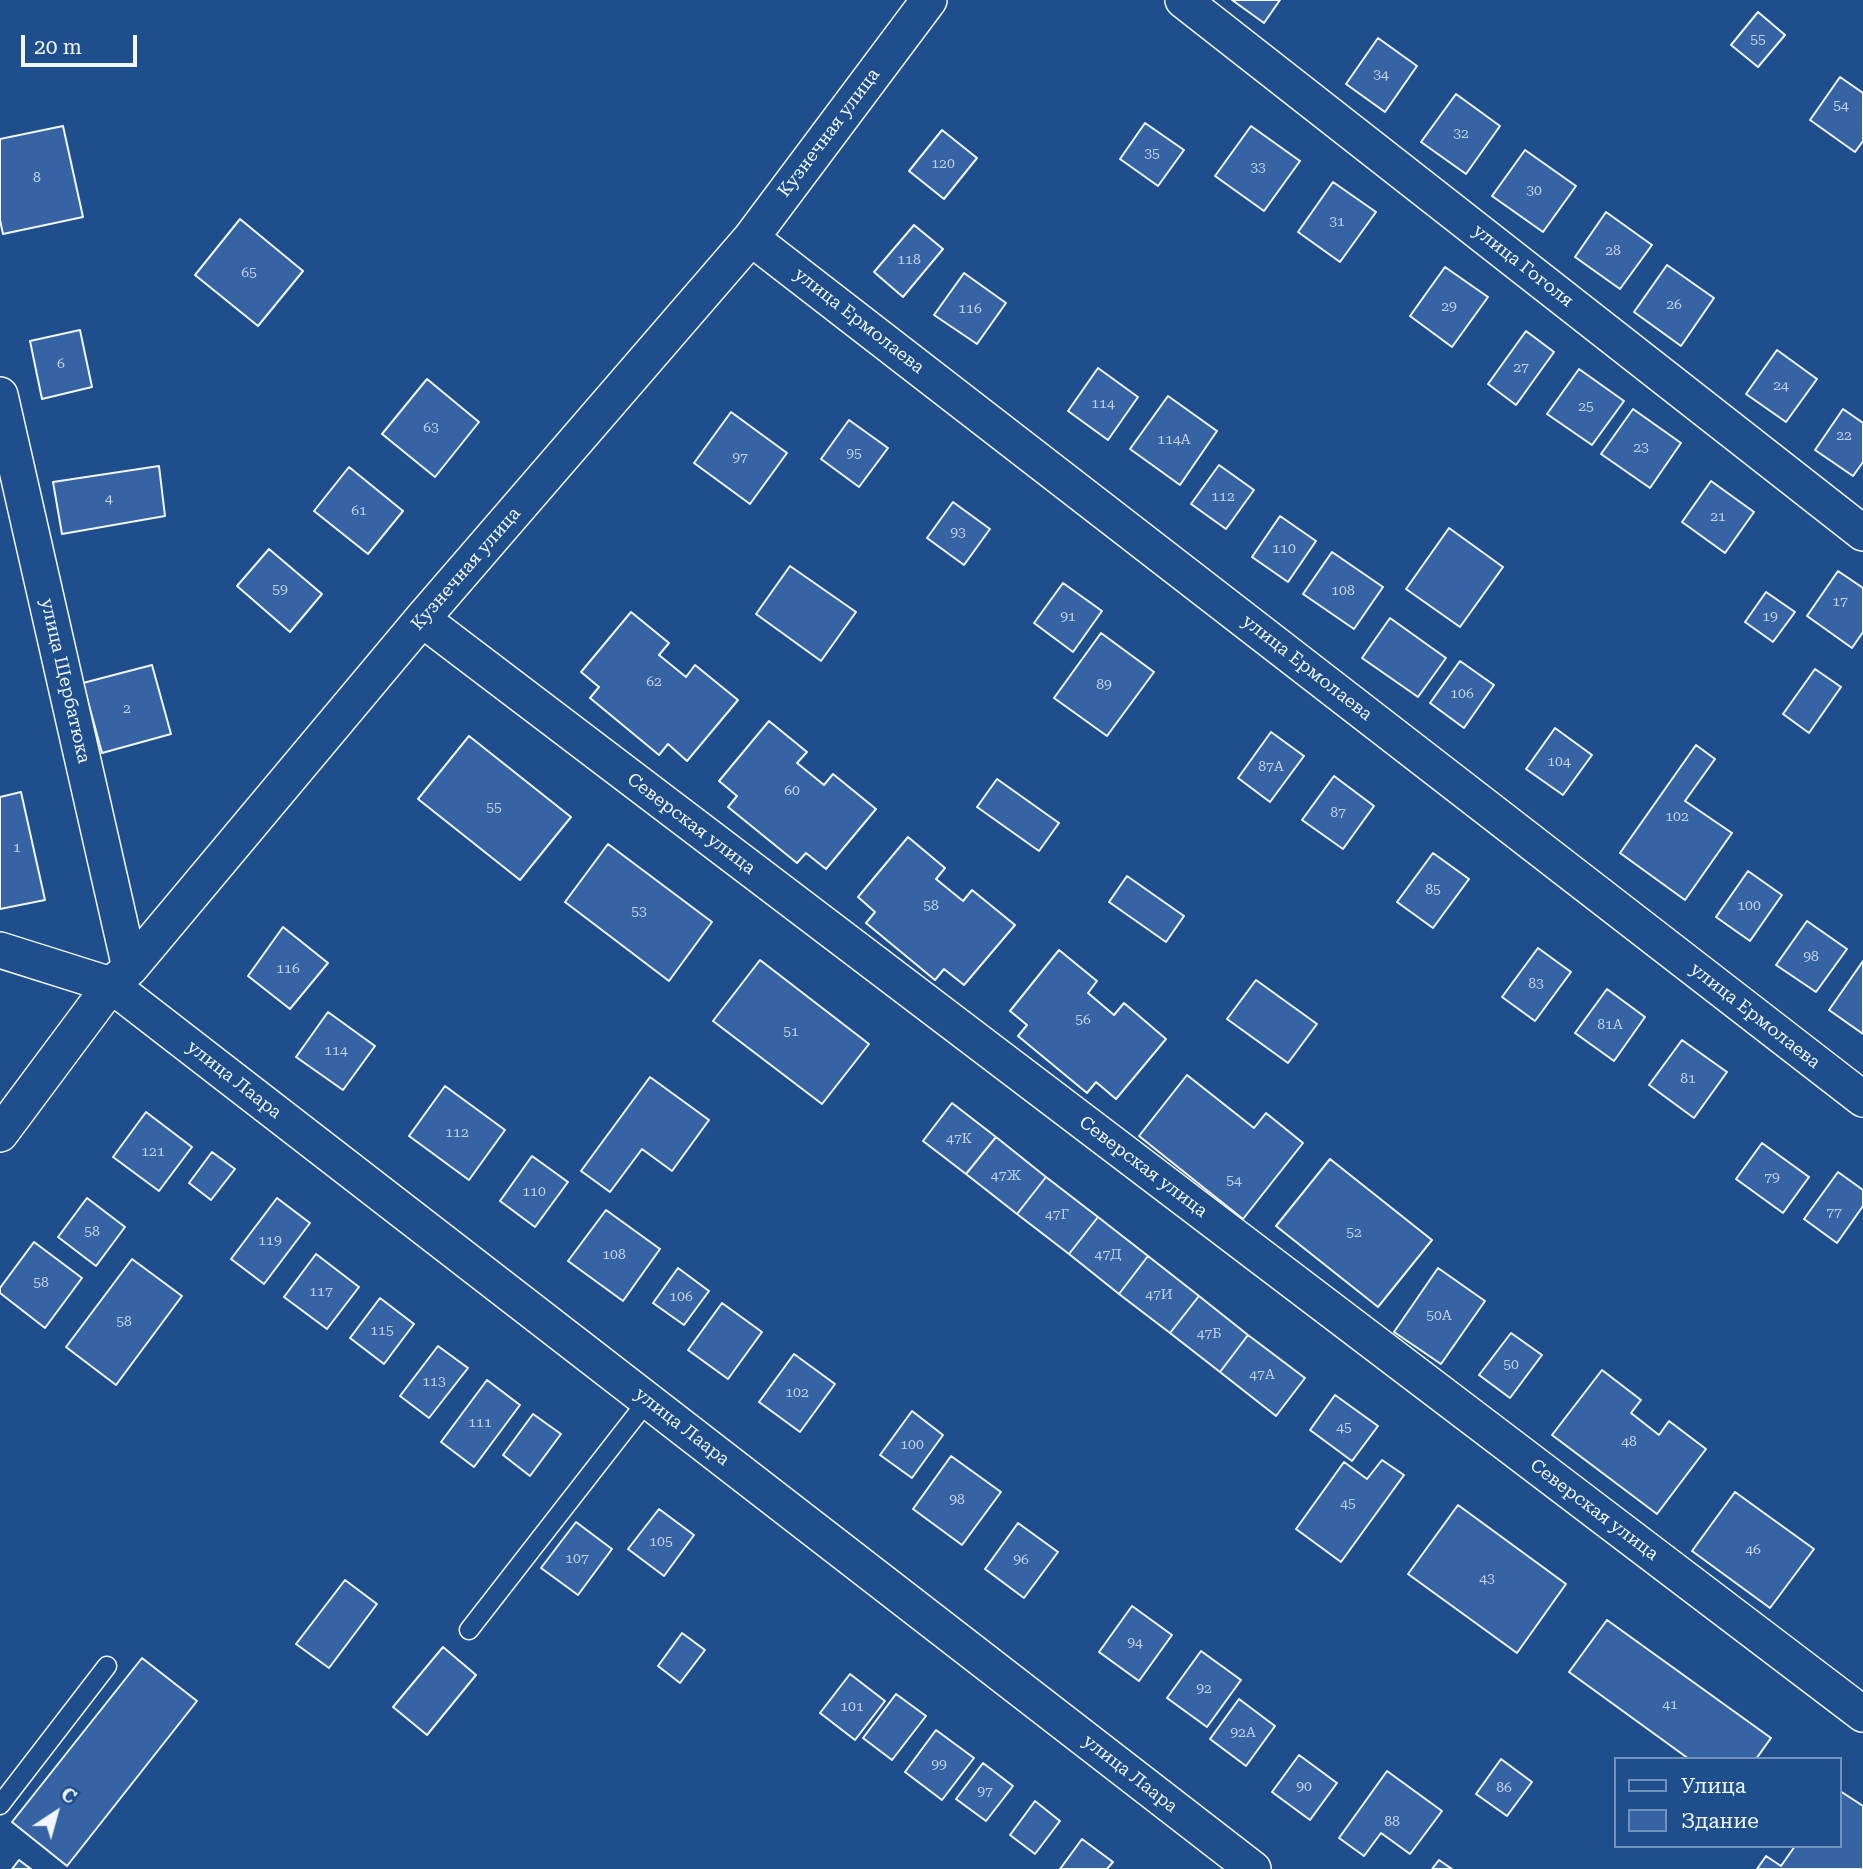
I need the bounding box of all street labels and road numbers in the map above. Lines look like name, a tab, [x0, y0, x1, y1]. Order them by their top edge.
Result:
street label: Кузнечная улица	[774, 64, 884, 202]
street label: улица Гоголя	[1468, 220, 1578, 312]
street label: улица Ермолаева	[790, 263, 928, 379]
street label: Кузнечная улица	[407, 503, 525, 635]
street label: улица Щербатюка	[36, 597, 94, 765]
street label: улица Ермолаева	[1238, 610, 1376, 726]
street label: Северская улица	[623, 769, 759, 879]
street label: улица Ермолаева	[1686, 958, 1824, 1074]
street label: улица Лаара	[182, 1036, 286, 1124]
street label: Северская улица	[1075, 1112, 1211, 1222]
street label: улица Лаара	[630, 1383, 734, 1471]
street label: Северская улица	[1526, 1455, 1662, 1565]
street label: улица Лаара	[1078, 1730, 1182, 1818]

